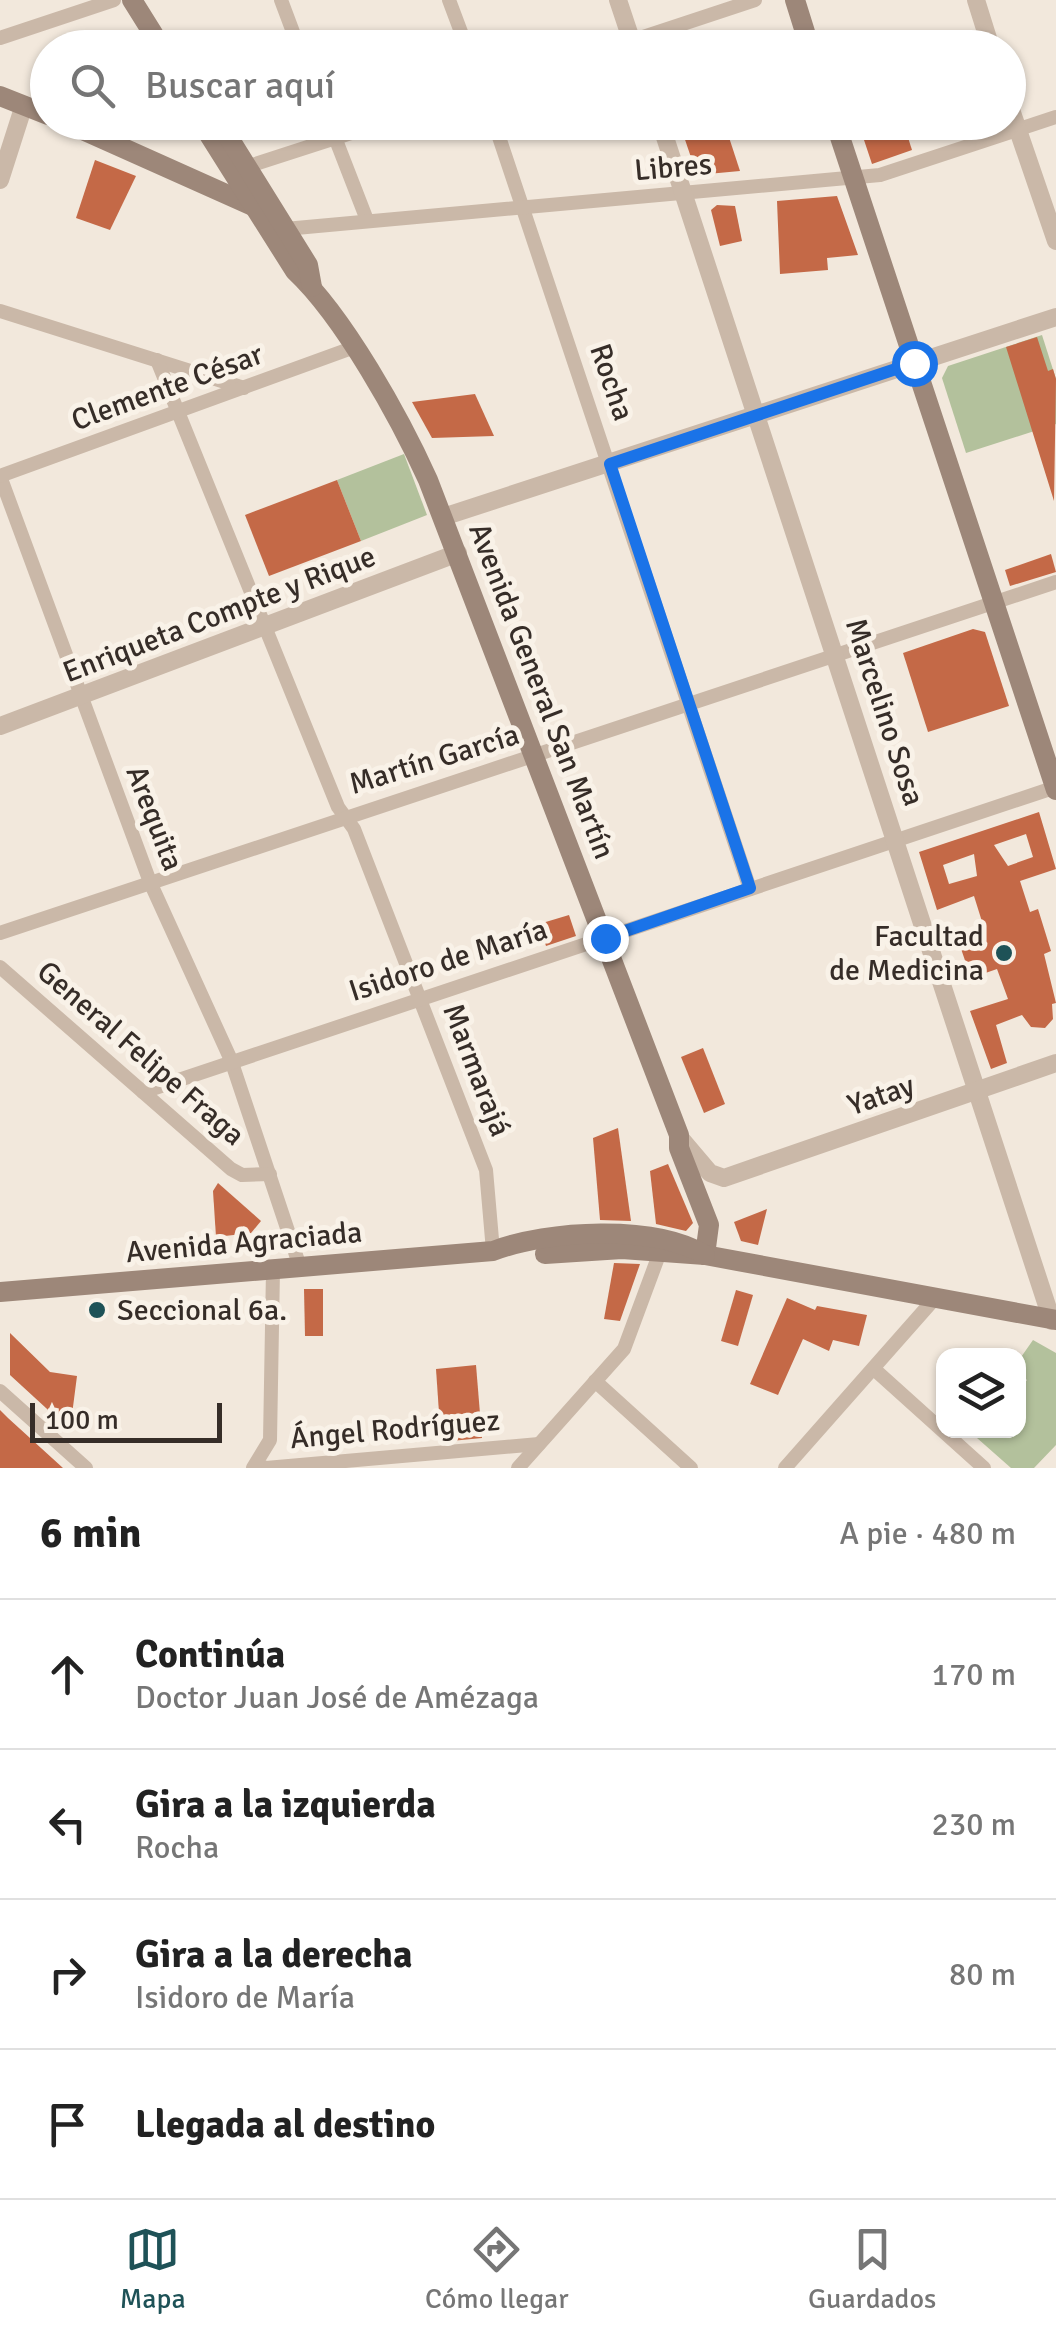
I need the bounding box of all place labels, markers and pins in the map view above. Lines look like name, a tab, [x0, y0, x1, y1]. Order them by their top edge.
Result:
place label: Facultad de Medicina	[829, 918, 984, 989]
marker: Facultad de Medicina	[993, 942, 1015, 964]
place label: Seccional 6a.	[117, 1292, 287, 1329]
marker: Seccional 6a.	[86, 1299, 108, 1321]

